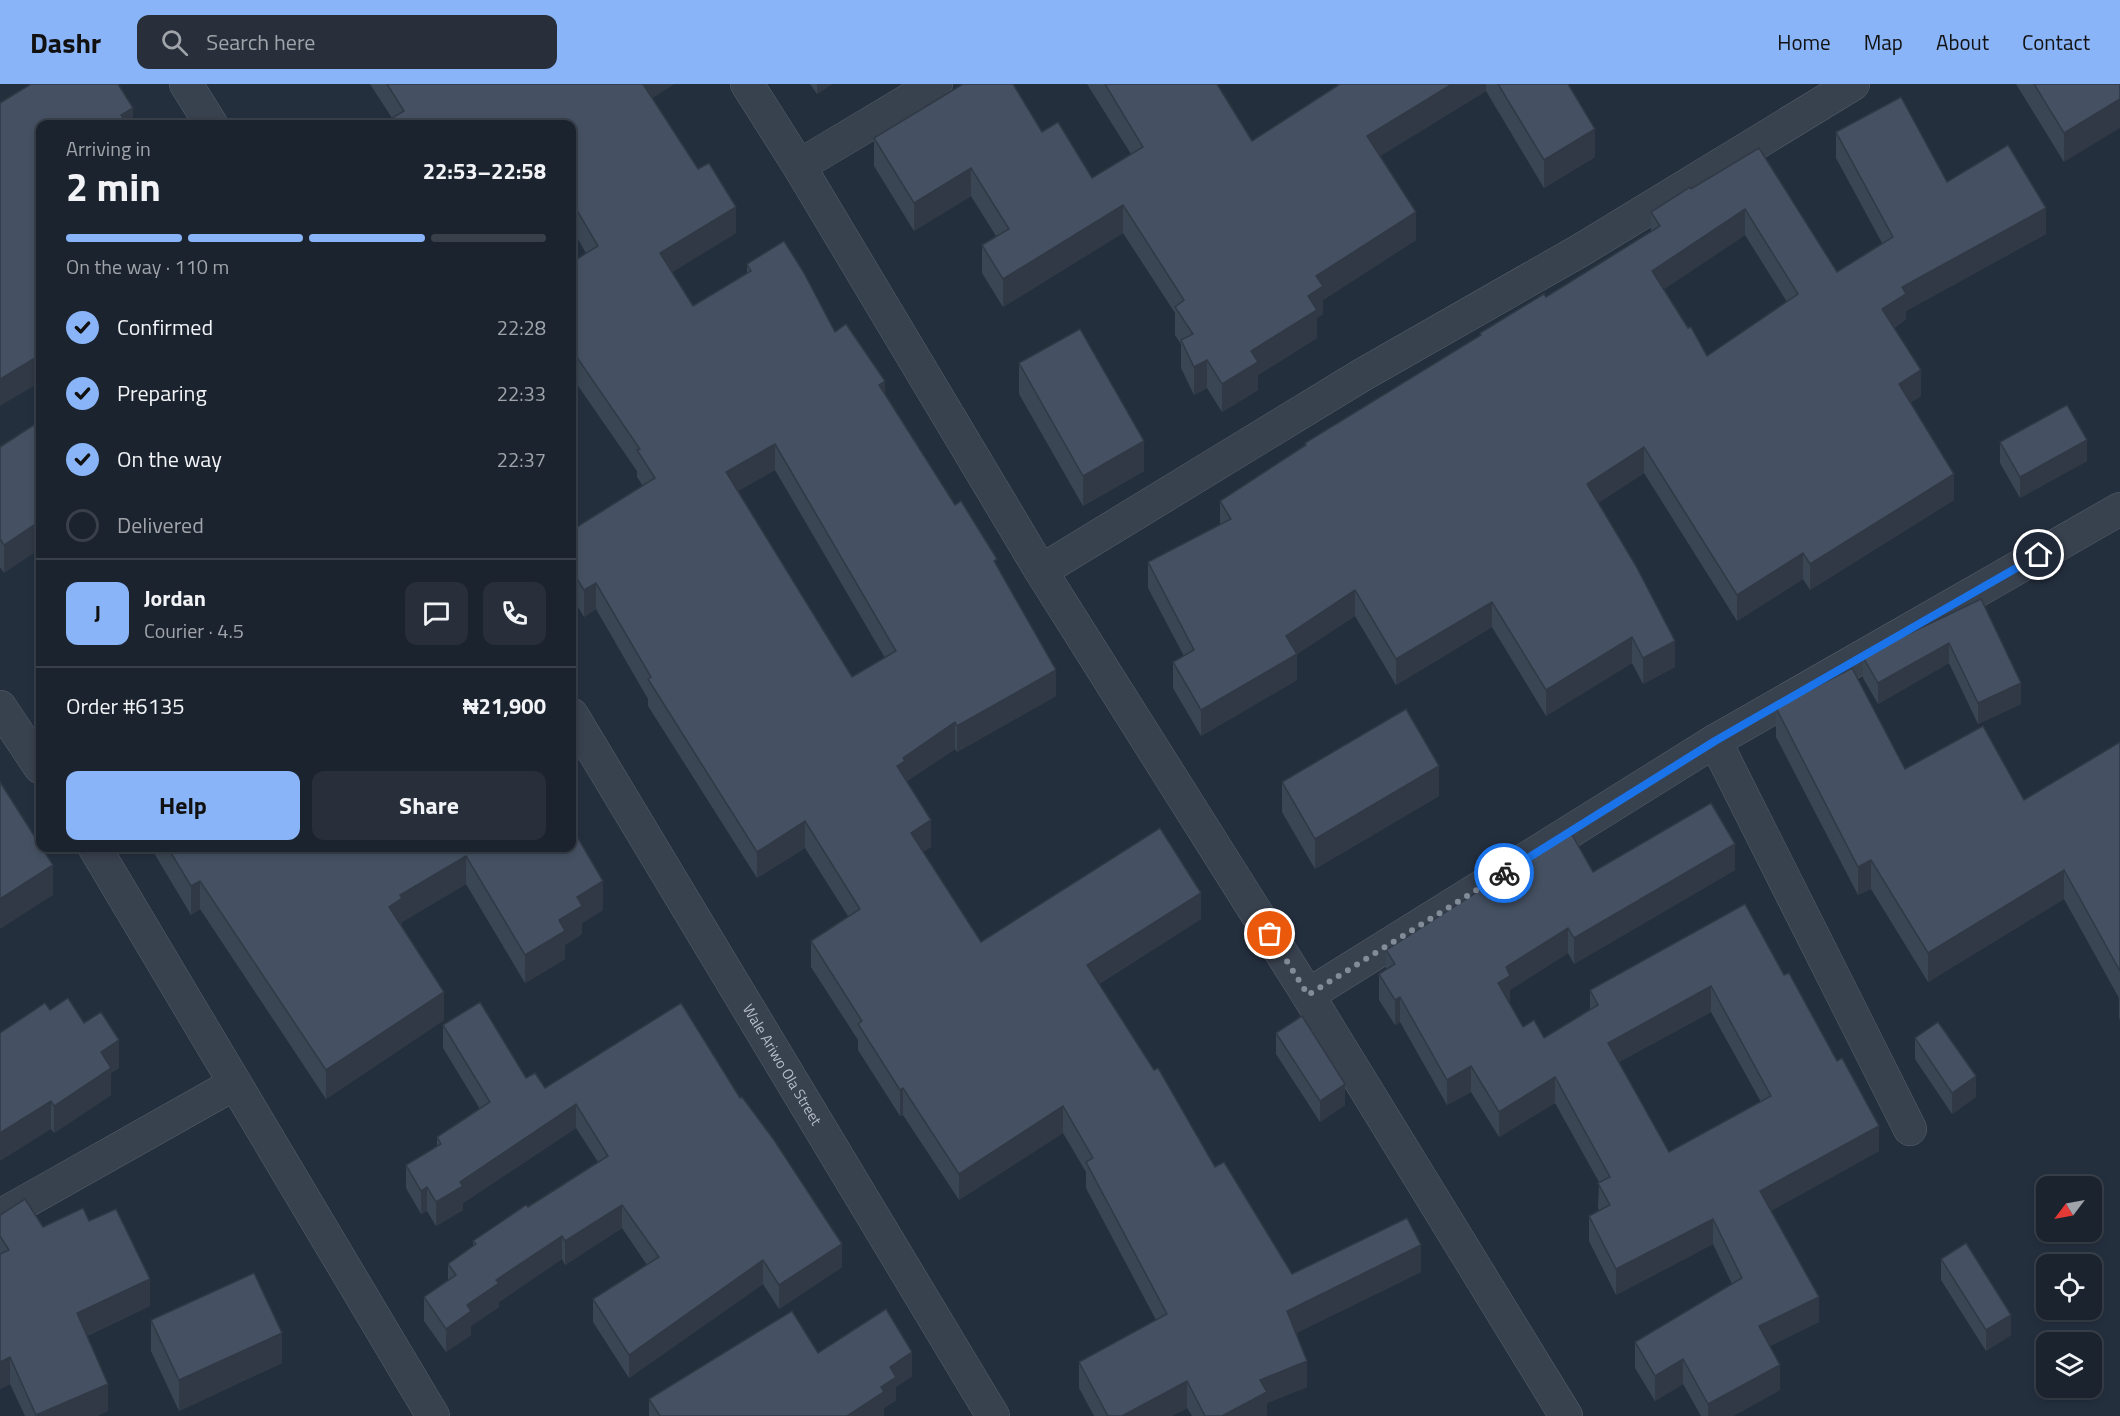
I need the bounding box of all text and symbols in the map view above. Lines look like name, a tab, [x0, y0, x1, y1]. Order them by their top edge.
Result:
search box	[137, 15, 557, 69]
text: Dashr	[30, 21, 101, 64]
text: Search here	[206, 25, 315, 59]
icon: search	[158, 26, 191, 59]
text: Home	[1777, 26, 1831, 58]
text: Map	[1864, 26, 1903, 58]
text: About	[1936, 26, 1989, 58]
text: Contact	[2022, 26, 2090, 58]
text: Arriving in	[66, 133, 151, 164]
text: 22:53–22:58	[423, 154, 546, 188]
text: 2 min	[66, 157, 161, 216]
text: On the way · 110 m	[66, 251, 229, 282]
text: Confirmed	[117, 310, 213, 344]
icon: check	[66, 311, 99, 344]
text: 22:28	[497, 312, 546, 343]
text: Preparing	[117, 376, 207, 410]
icon: check	[66, 377, 99, 410]
text: 22:33	[497, 378, 546, 409]
text: On the way	[117, 442, 222, 476]
icon: check	[66, 443, 99, 476]
text: 22:37	[497, 444, 546, 475]
text: Delivered	[117, 508, 204, 542]
pin	[2013, 529, 2064, 580]
icon: home	[2022, 538, 2055, 571]
text: Jordan	[144, 581, 206, 615]
button: chat	[405, 582, 468, 645]
button: phone	[483, 582, 546, 645]
text: J	[94, 596, 101, 630]
text: Courier · 4.5	[144, 615, 244, 646]
text: Order #6135	[66, 689, 185, 723]
text: ₦21,900	[463, 689, 546, 723]
button: Help	[66, 771, 300, 840]
button: Share	[312, 771, 546, 840]
courier	[1474, 843, 1534, 903]
icon: bike	[1488, 857, 1521, 890]
pin	[1244, 908, 1295, 959]
icon: bag	[1253, 917, 1286, 950]
street label: Wale Ariwo Ola Street	[737, 999, 828, 1130]
north arrow	[2036, 1176, 2102, 1242]
map controls	[2036, 1176, 2102, 1398]
button: locate	[2036, 1254, 2102, 1320]
button: layers	[2036, 1332, 2102, 1398]

